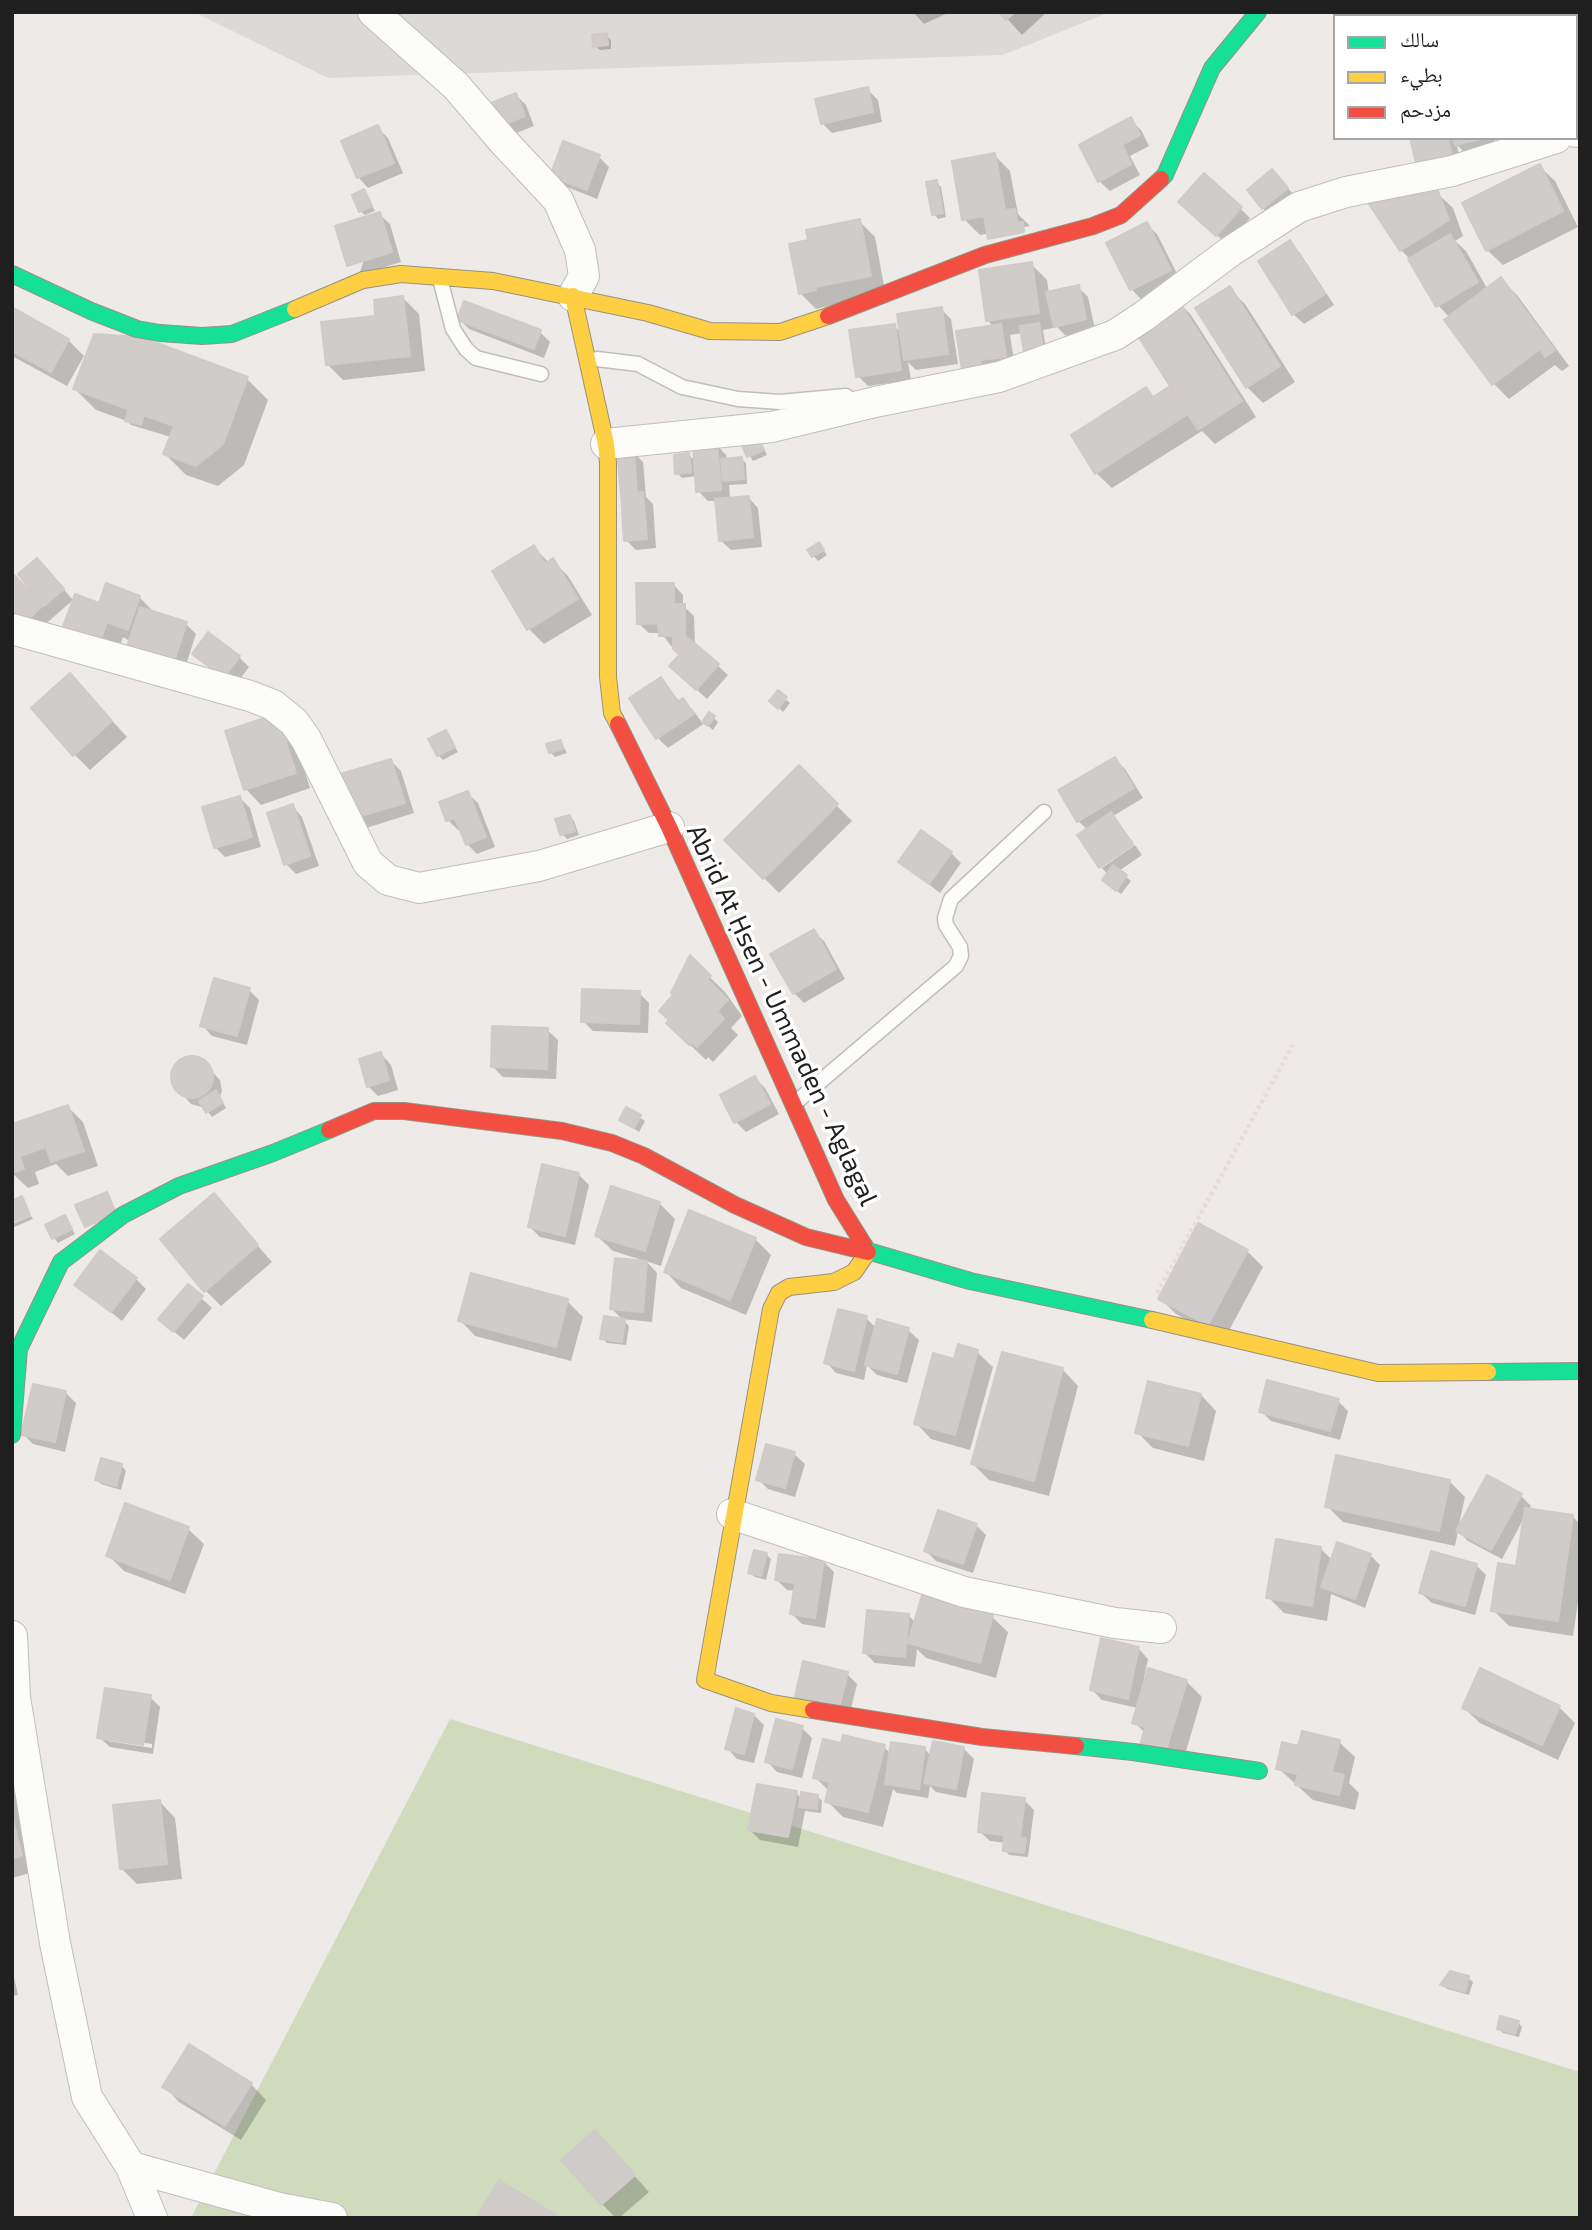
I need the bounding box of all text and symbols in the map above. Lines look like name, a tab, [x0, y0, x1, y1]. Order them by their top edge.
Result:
legend	[1333, 14, 1578, 140]
text: سالك	[1400, 26, 1439, 51]
text: بطيء	[1400, 61, 1443, 86]
text: مزدحم	[1400, 96, 1451, 121]
street label: Abrid At Ḥsen - Ummaden - Aglagal	[680, 820, 884, 1210]

